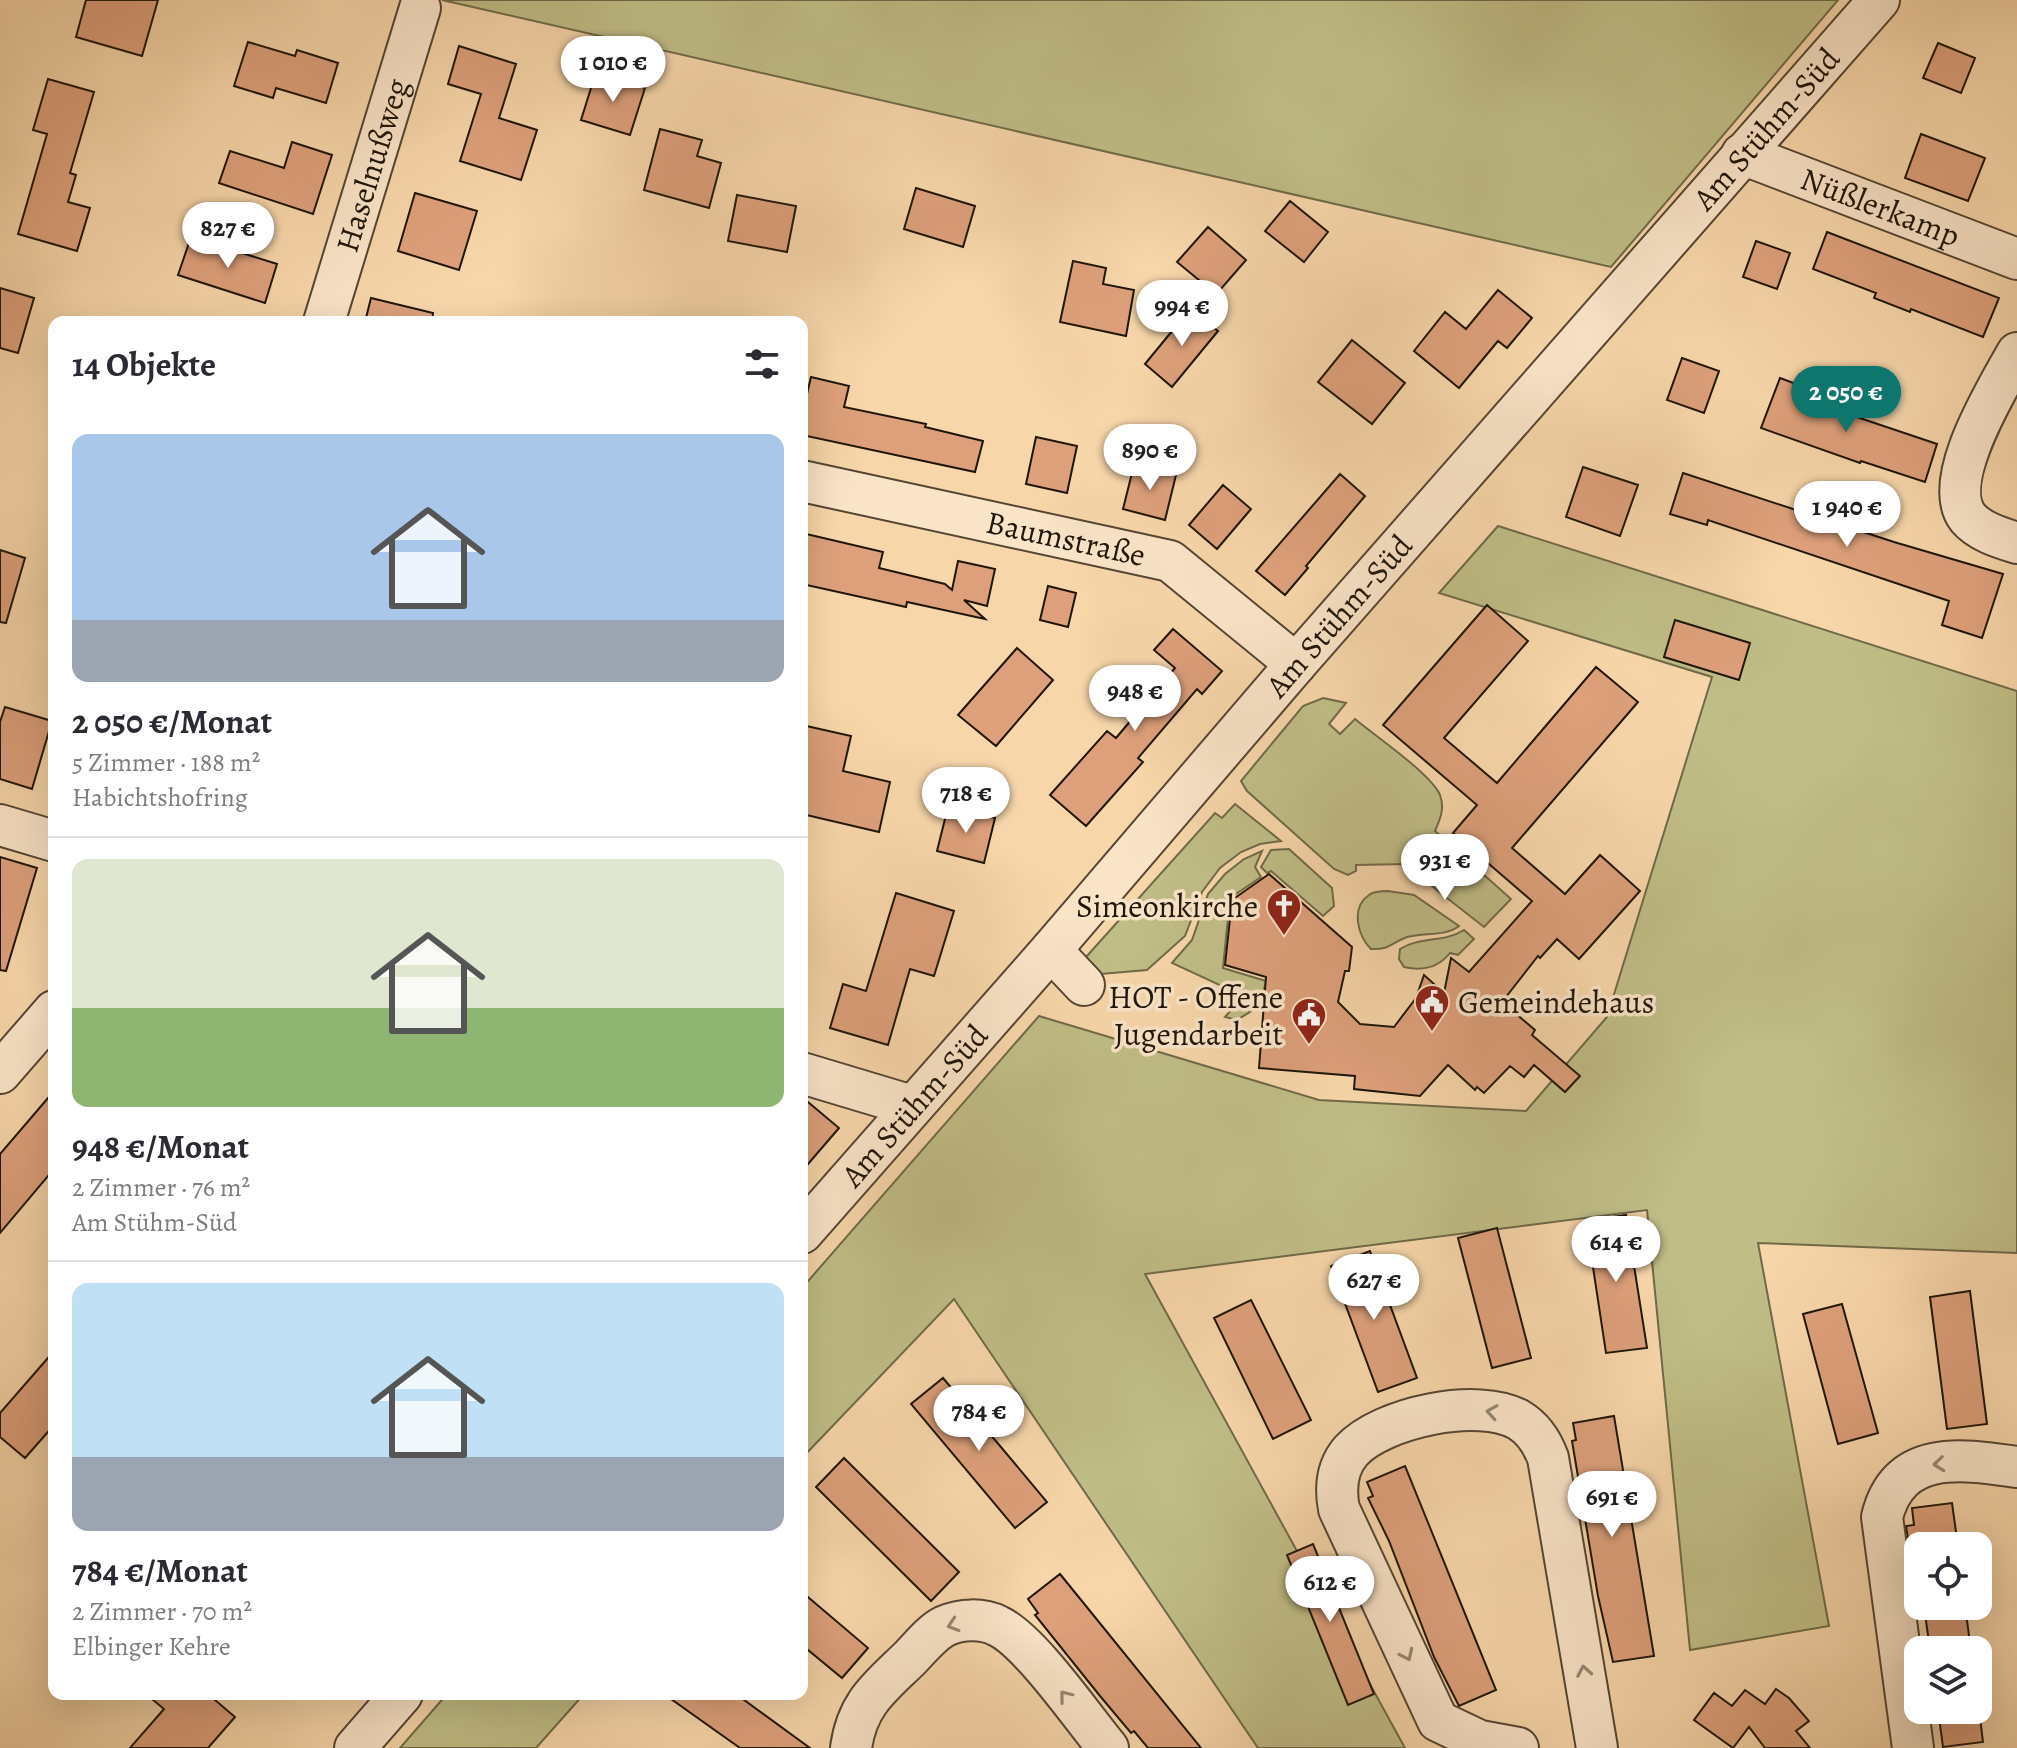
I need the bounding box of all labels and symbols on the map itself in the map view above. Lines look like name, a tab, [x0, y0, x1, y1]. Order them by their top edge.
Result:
pin: 1 010 €	[539, 36, 687, 104]
street label: Am Stühm-Süd	[1682, 37, 1850, 220]
street label: Haselnußweg	[325, 73, 419, 257]
street label: Nüßlerkamp	[1794, 156, 1966, 257]
pin: 827 €	[172, 202, 284, 270]
pin: 994 €	[1126, 280, 1238, 348]
pin: 2 050 €	[1772, 366, 1920, 434]
pin: 890 €	[1094, 424, 1206, 492]
pin: 1 940 €	[1773, 481, 1921, 549]
street label: Baumstraße	[982, 500, 1149, 577]
street label: Am Stühm-Süd	[1254, 524, 1423, 707]
pin: 948 €	[1079, 665, 1191, 733]
pin: 718 €	[910, 767, 1022, 835]
pin: 931 €	[1389, 834, 1501, 902]
place label: Simeonkirche	[1076, 884, 1258, 928]
church icon: Simeonkirche	[1265, 887, 1303, 937]
place label: HOT - Offene Jugendarbeit	[1108, 975, 1283, 1056]
place label: Gemeindehaus	[1458, 980, 1654, 1024]
public building icon: Gemeindehaus	[1413, 983, 1451, 1033]
public building icon: HOT - Offene Jugendarbeit	[1290, 996, 1328, 1046]
street label: Am Stühm-Süd	[830, 1014, 998, 1197]
pin: 614 €	[1560, 1216, 1672, 1284]
pin: 627 €	[1318, 1254, 1430, 1322]
pin: 784 €	[923, 1385, 1035, 1453]
one-way arrow	[1485, 1404, 1499, 1421]
one-way arrow	[1932, 1455, 1945, 1472]
pin: 691 €	[1556, 1471, 1668, 1539]
pin: 612 €	[1274, 1556, 1386, 1624]
one-way arrow	[947, 1616, 960, 1632]
one-way arrow	[1397, 1647, 1413, 1661]
one-way arrow	[1577, 1664, 1594, 1678]
one-way arrow	[1060, 1691, 1075, 1705]

